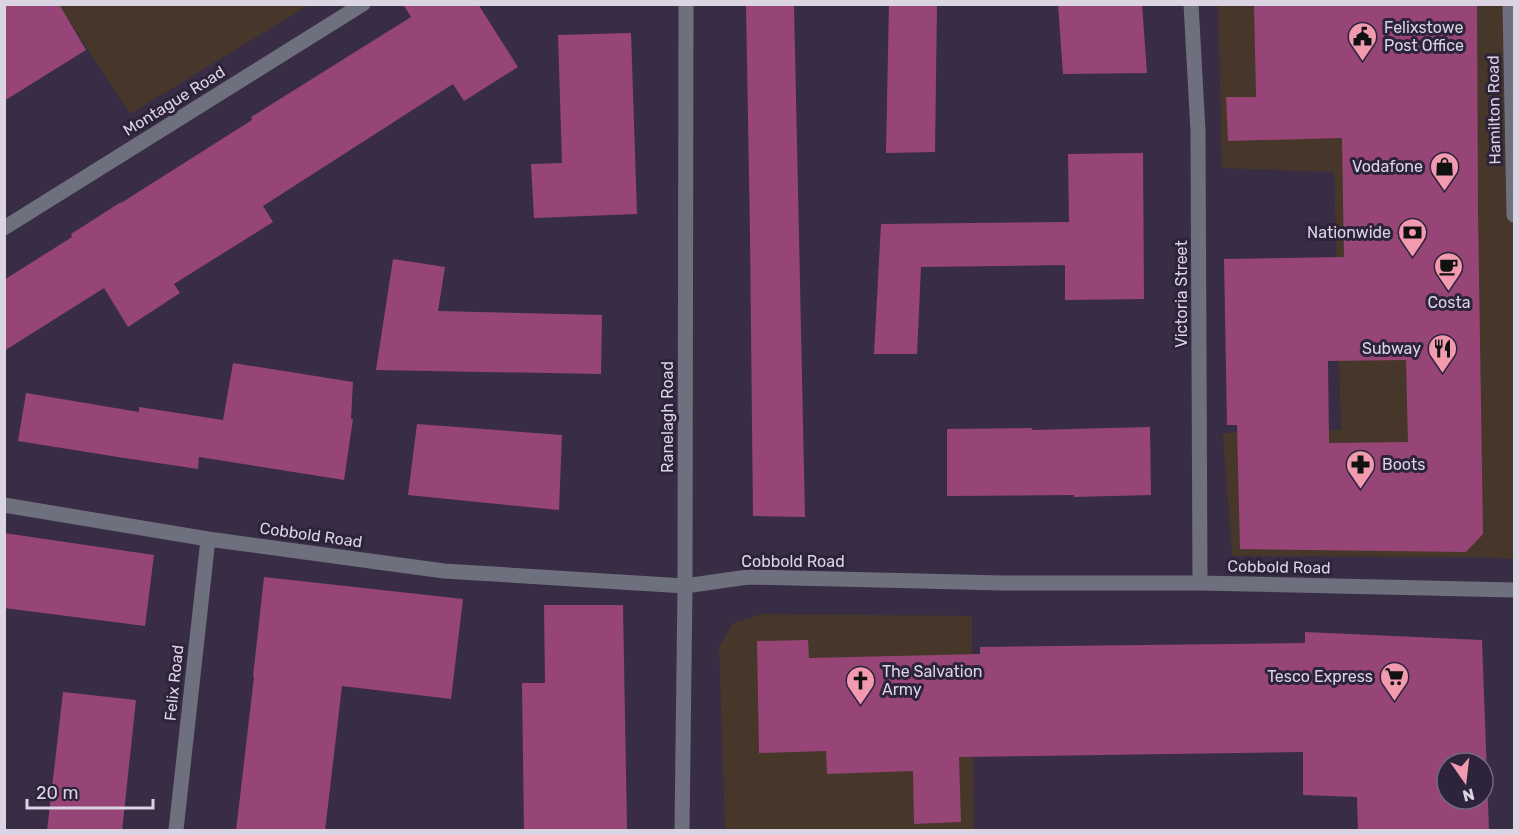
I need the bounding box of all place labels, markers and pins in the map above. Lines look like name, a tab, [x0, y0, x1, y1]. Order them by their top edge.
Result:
place label: Felixstowe Post Office	[1384, 18, 1464, 55]
public building icon: Felixstowe Post Office	[1347, 20, 1379, 62]
shop icon: Vodafone	[1428, 150, 1460, 192]
place label: Vodafone	[1352, 157, 1423, 176]
bank icon: Nationwide	[1396, 216, 1428, 258]
place label: Nationwide	[1307, 223, 1391, 242]
cafe icon: Costa	[1433, 250, 1465, 292]
place label: Costa	[1427, 293, 1471, 312]
restaurant icon: Subway	[1426, 332, 1458, 374]
place label: Subway	[1362, 339, 1421, 358]
pharmacy icon: Boots	[1345, 448, 1377, 490]
place label: Boots	[1382, 455, 1425, 474]
supermarket icon: Tesco Express	[1378, 660, 1410, 702]
place label: The Salvation Army	[882, 662, 983, 699]
church icon: The Salvation Army	[845, 664, 877, 706]
place label: Tesco Express	[1267, 667, 1373, 686]

